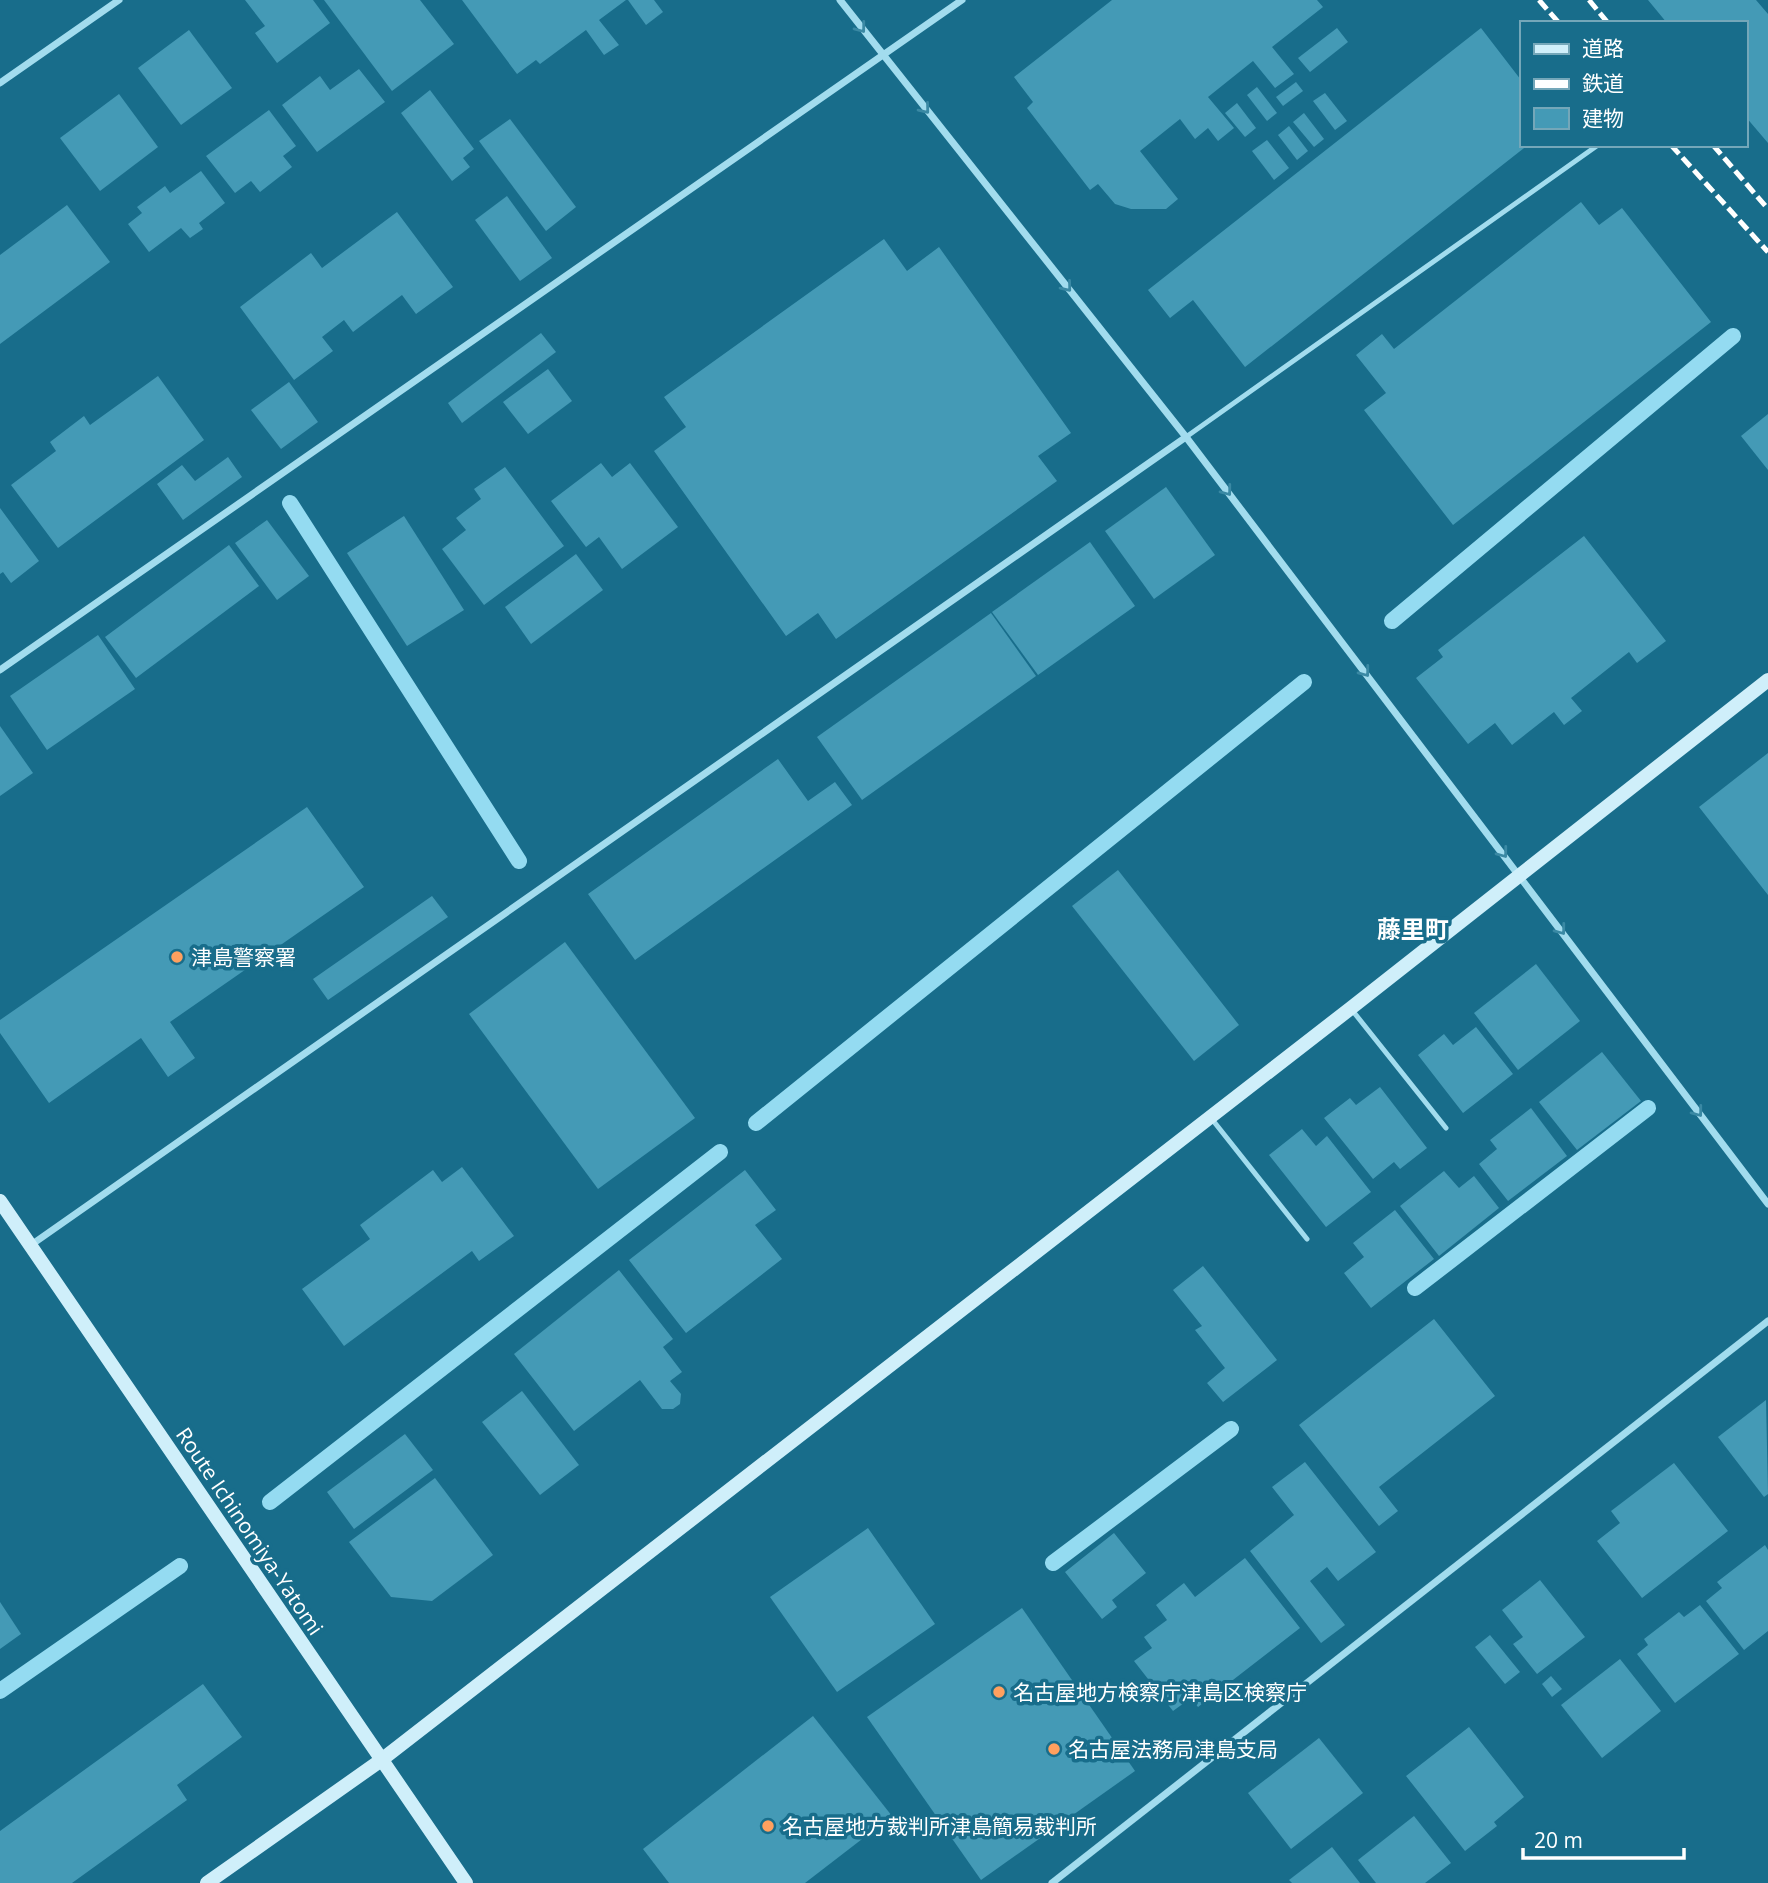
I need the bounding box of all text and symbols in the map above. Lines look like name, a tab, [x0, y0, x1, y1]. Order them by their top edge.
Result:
one-way arrow	[853, 20, 866, 33]
legend	[1520, 21, 1747, 147]
text: 道路	[1582, 34, 1624, 62]
text: 鉄道	[1582, 69, 1624, 97]
one-way arrow	[917, 101, 929, 114]
text: 建物	[1582, 104, 1624, 132]
one-way arrow	[1058, 280, 1071, 292]
one-way arrow	[1219, 483, 1232, 496]
one-way arrow	[1357, 664, 1369, 677]
one-way arrow	[1494, 845, 1507, 858]
district label: 藤里町	[1377, 912, 1449, 945]
one-way arrow	[1553, 922, 1565, 935]
place label: 津島警察署	[191, 943, 296, 971]
marker: 津島警察署	[169, 949, 185, 965]
one-way arrow	[1690, 1104, 1703, 1116]
street label: Route Ichinomiya-Yatomi	[170, 1422, 330, 1640]
place label: 名古屋地方検察庁津島区検察庁	[1013, 1678, 1307, 1706]
marker: 名古屋地方検察庁津島区検察庁	[991, 1684, 1007, 1700]
place label: 名古屋法務局津島支局	[1068, 1735, 1278, 1763]
marker: 名古屋法務局津島支局	[1046, 1741, 1062, 1757]
place label: 名古屋地方裁判所津島簡易裁判所	[782, 1812, 1097, 1840]
scale bar	[1523, 1816, 1684, 1860]
marker: 名古屋地方裁判所津島簡易裁判所	[760, 1818, 776, 1834]
text: 20 m	[1534, 1826, 1583, 1854]

